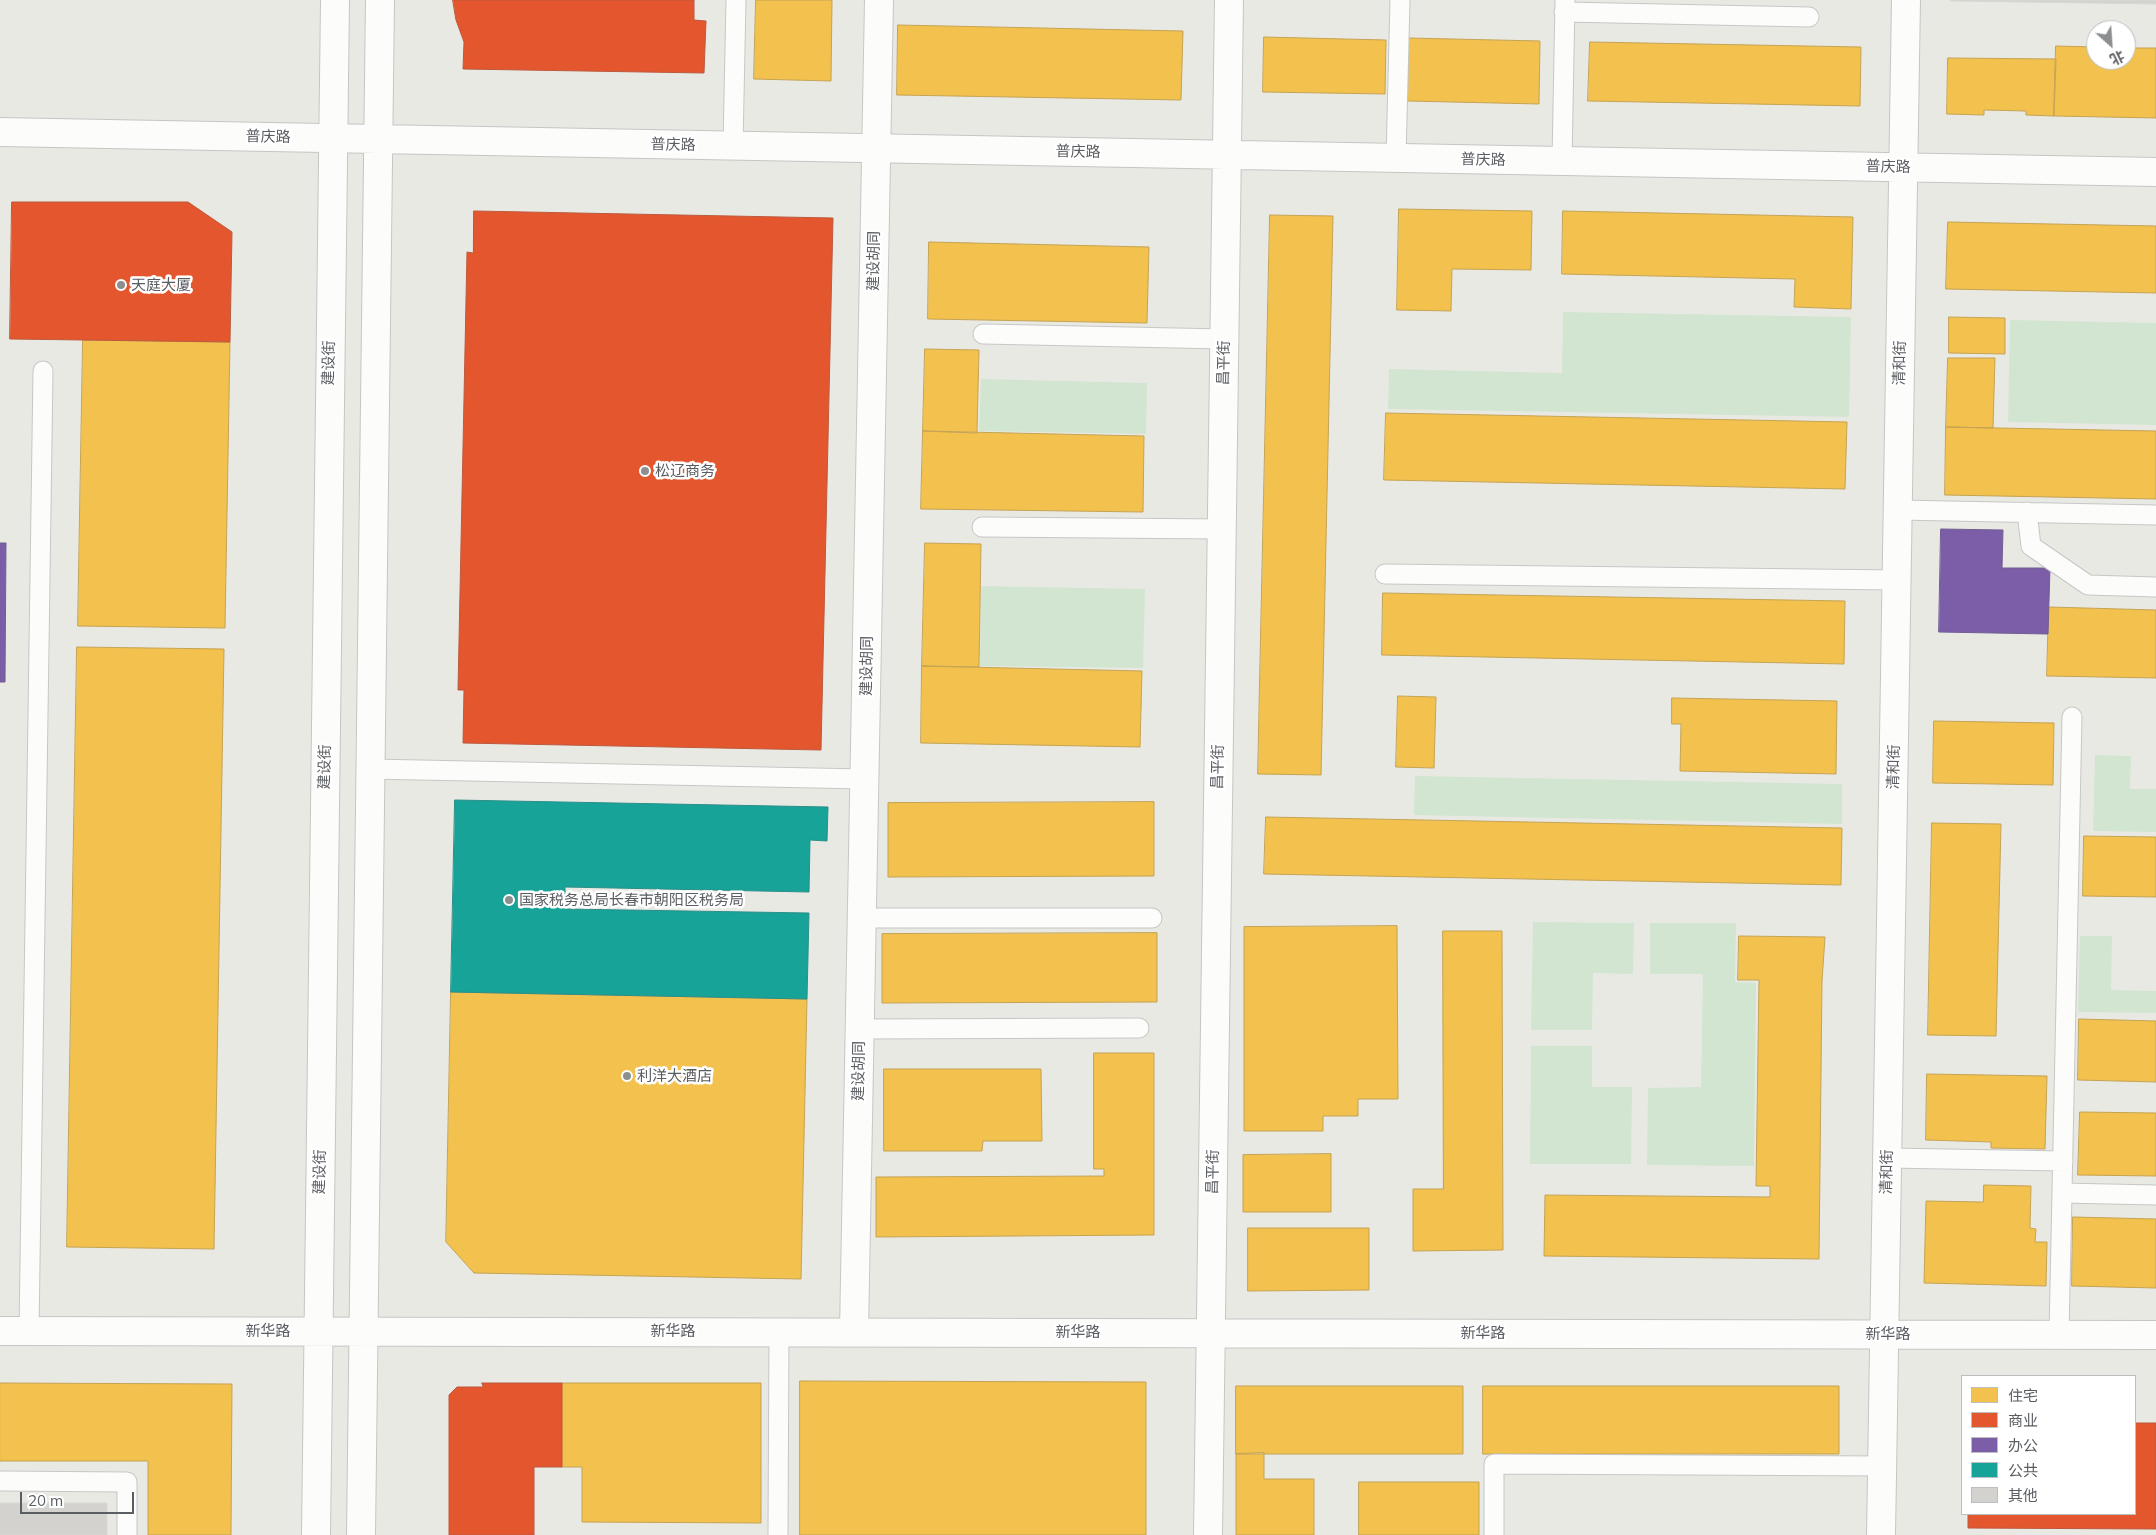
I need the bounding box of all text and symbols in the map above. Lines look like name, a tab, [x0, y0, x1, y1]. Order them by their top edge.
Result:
north arrow	[2086, 20, 2136, 70]
text: 北	[2107, 46, 2127, 69]
street label: 普庆路	[245, 128, 291, 146]
street label: 普庆路	[650, 136, 696, 154]
street label: 普庆路	[1055, 143, 1101, 161]
street label: 普庆路	[1460, 151, 1506, 169]
street label: 普庆路	[1865, 158, 1911, 176]
street label: 建设胡同	[864, 231, 884, 291]
place label: 天庭大厦	[131, 276, 191, 294]
marker: 天庭大厦	[115, 279, 127, 291]
street label: 建设街	[320, 340, 338, 386]
street label: 昌平街	[1215, 340, 1233, 386]
street label: 清和街	[1891, 340, 1909, 386]
place label: 松辽商务	[655, 462, 715, 480]
marker: 松辽商务	[639, 465, 651, 477]
street label: 建设胡同	[857, 636, 877, 696]
street label: 建设街	[316, 744, 334, 790]
street label: 昌平街	[1209, 744, 1227, 790]
street label: 清和街	[1885, 744, 1903, 790]
place label: 国家税务总局长春市朝阳区税务局	[519, 891, 744, 909]
marker: 国家税务总局长春市朝阳区税务局	[503, 894, 515, 906]
street label: 建设胡同	[849, 1041, 869, 1101]
place label: 利洋大酒店	[637, 1067, 712, 1085]
marker: 利洋大酒店	[621, 1070, 633, 1082]
street label: 建设街	[311, 1149, 329, 1195]
street label: 昌平街	[1204, 1149, 1222, 1195]
street label: 清和街	[1878, 1149, 1896, 1195]
street label: 新华路	[246, 1322, 290, 1340]
street label: 新华路	[651, 1322, 695, 1340]
street label: 新华路	[1056, 1323, 1100, 1341]
street label: 新华路	[1461, 1324, 1505, 1342]
street label: 新华路	[1866, 1325, 1910, 1343]
legend	[1961, 1375, 2136, 1515]
text: 住宅	[2008, 1386, 2038, 1405]
text: 商业	[2008, 1411, 2038, 1430]
text: 办公	[2008, 1436, 2038, 1455]
text: 公共	[2008, 1461, 2038, 1480]
scale bar	[22, 1482, 136, 1514]
text: 其他	[2008, 1486, 2038, 1505]
text: 20 m	[28, 1491, 63, 1510]

